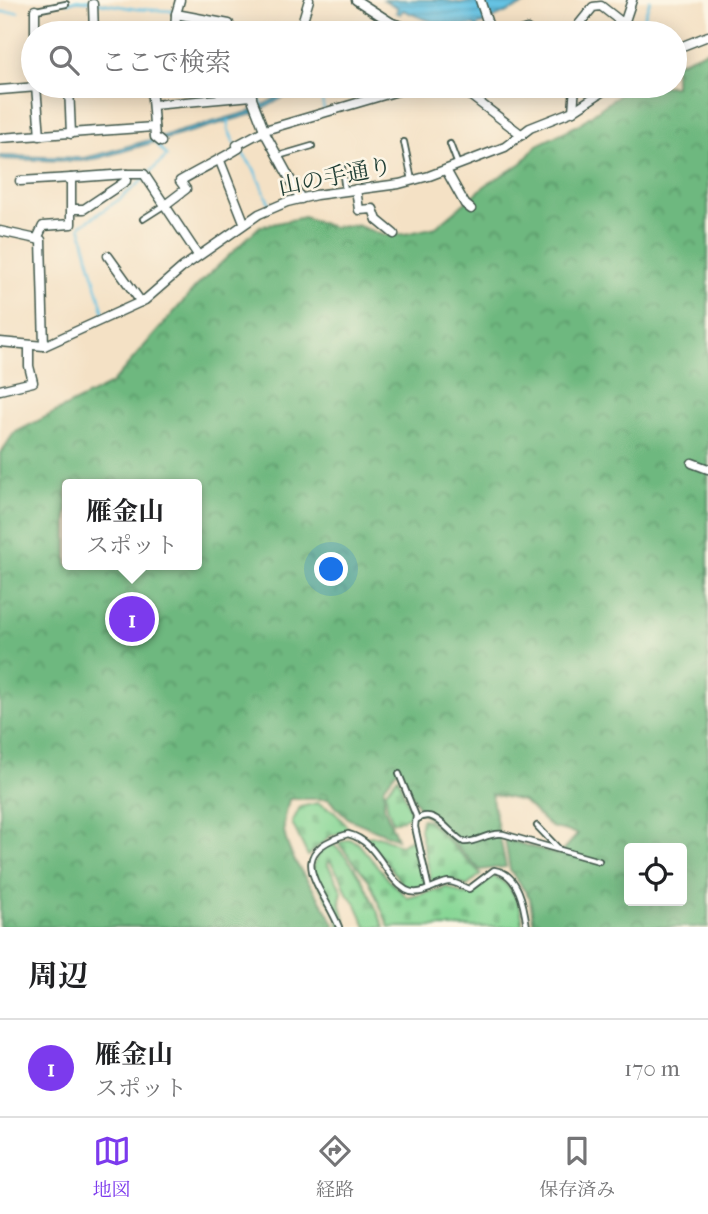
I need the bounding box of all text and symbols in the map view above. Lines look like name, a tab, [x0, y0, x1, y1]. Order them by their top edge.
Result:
search box	[21, 21, 687, 98]
icon: search	[45, 41, 83, 79]
text: ここで検索	[101, 47, 231, 78]
street label: 山の手通り	[276, 152, 394, 201]
popup	[62, 479, 202, 570]
text: 雁金山	[86, 496, 164, 527]
text: スポット	[86, 532, 178, 559]
your location	[314, 552, 348, 586]
pin: 1	[109, 593, 155, 645]
map controls	[624, 843, 687, 906]
button: locate	[624, 843, 687, 906]
text: 周辺	[28, 959, 88, 994]
text: 雁金山	[95, 1039, 173, 1070]
text: 1	[47, 1055, 55, 1082]
text: 170 m	[624, 1055, 680, 1082]
text: スポット	[95, 1075, 187, 1102]
tab: 地図	[93, 1132, 131, 1201]
tab: 経路	[316, 1132, 354, 1201]
tab: 保存済み	[539, 1132, 615, 1201]

